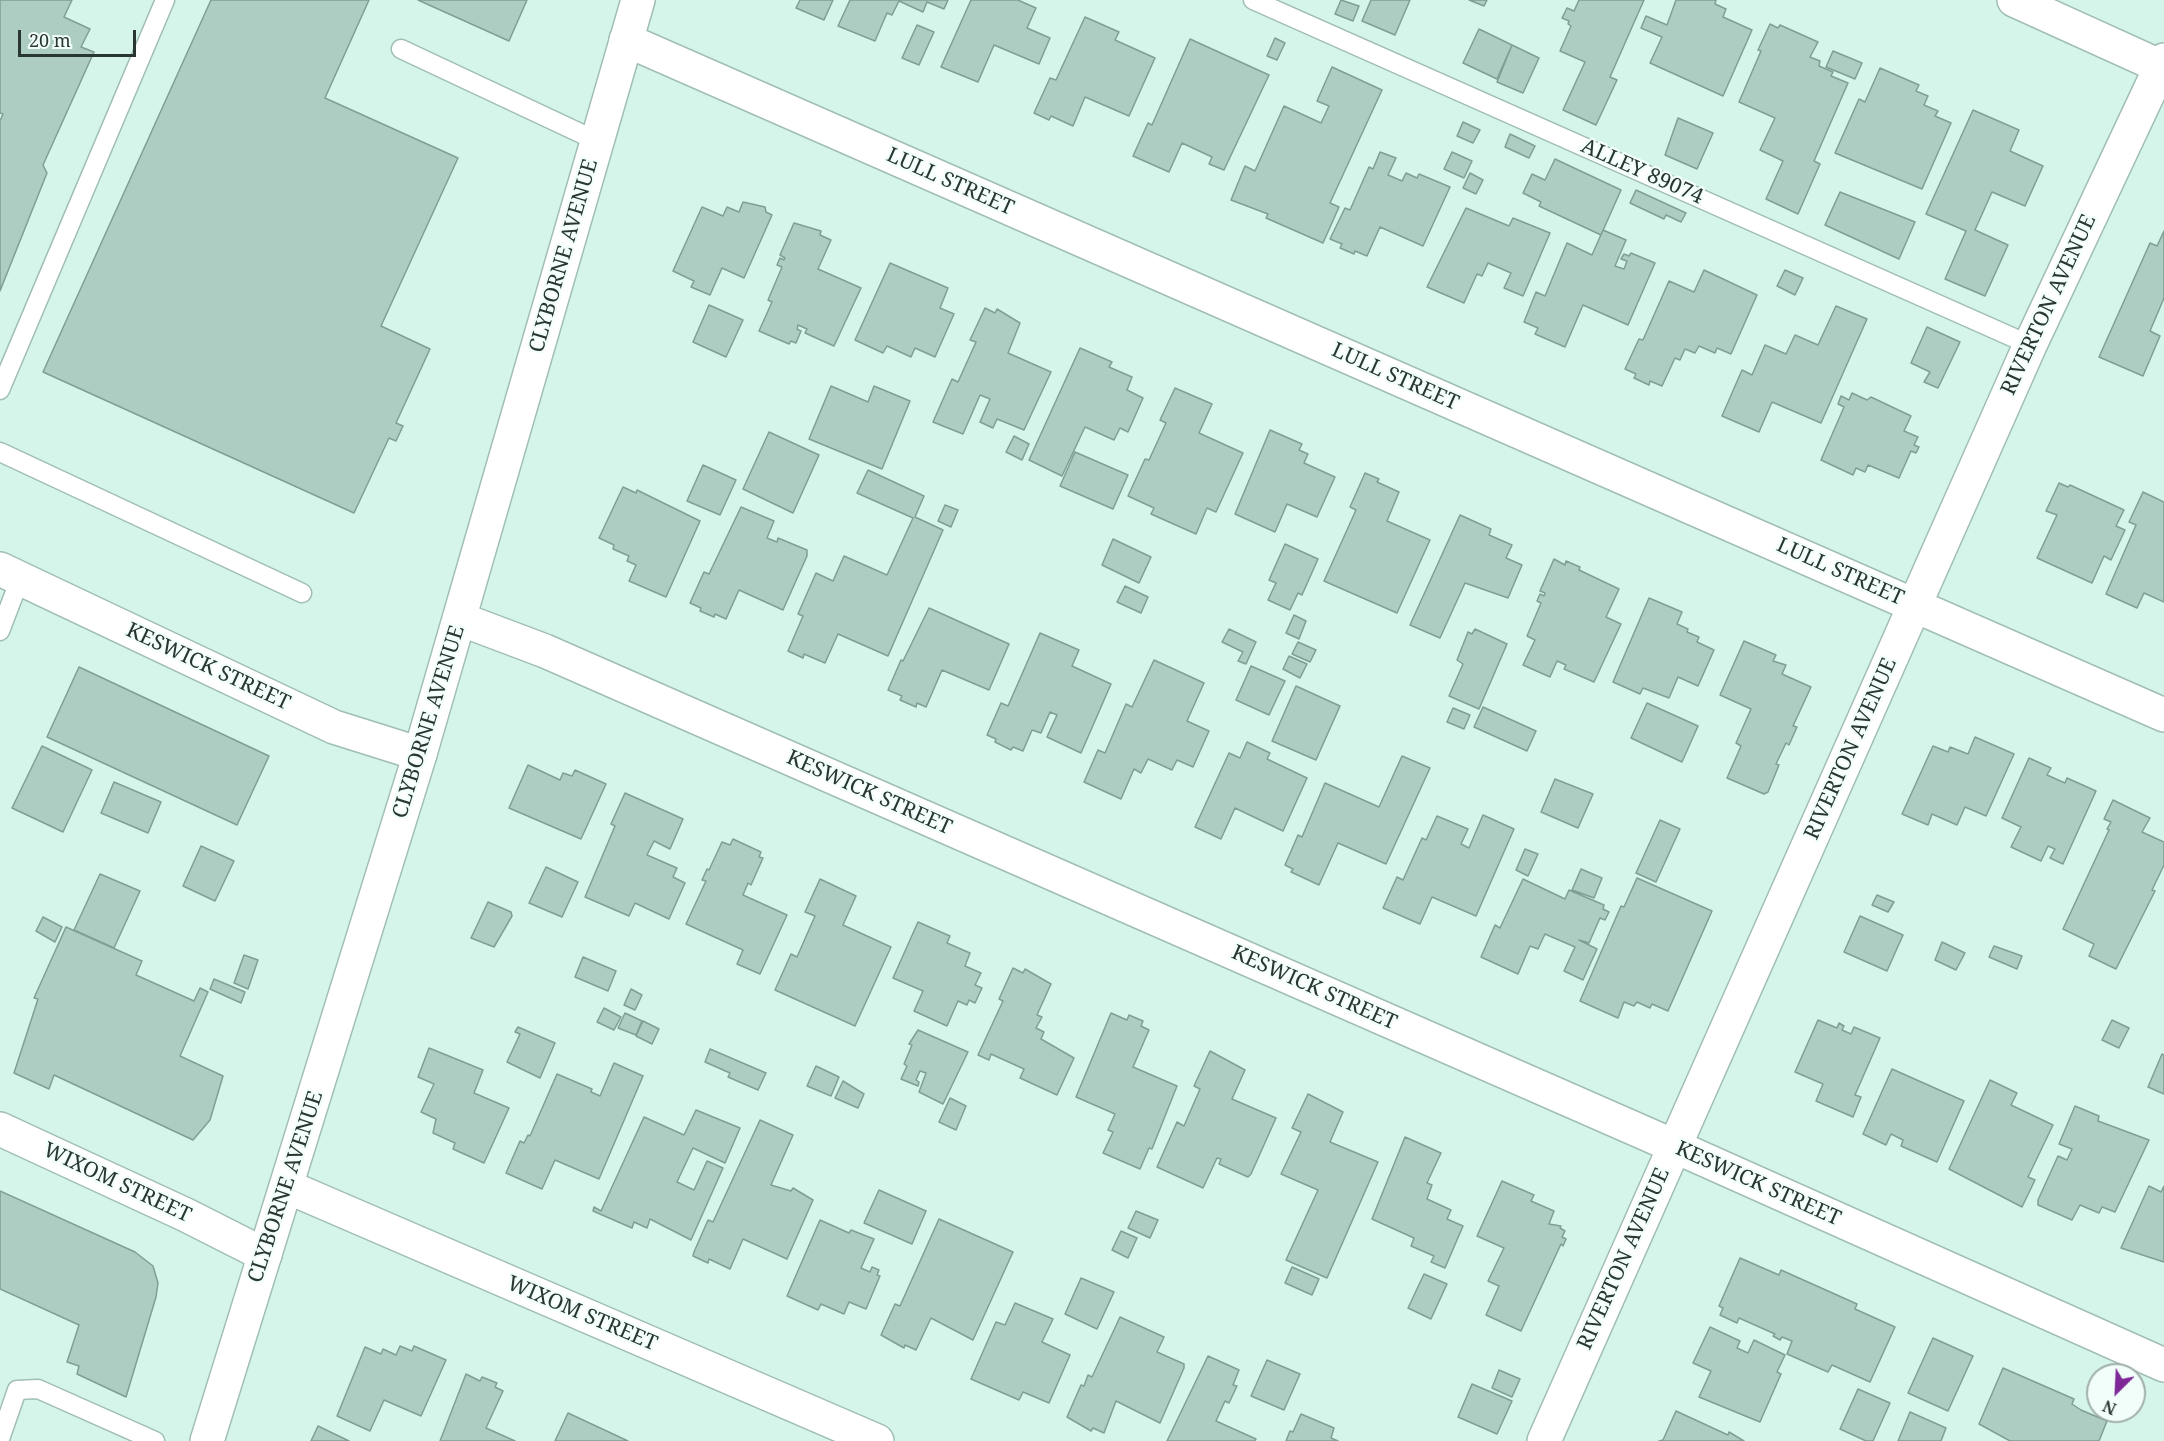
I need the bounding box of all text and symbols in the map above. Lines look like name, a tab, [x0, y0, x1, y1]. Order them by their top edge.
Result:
scale bar	[21, 18, 140, 56]
text: 20 m	[29, 28, 71, 52]
street label: ALLEY 89074	[1577, 134, 1707, 210]
street label: LULL STREET	[883, 143, 1017, 221]
street label: CLYBORNE AVENUE	[524, 156, 604, 356]
street label: RIVERTON AVENUE	[1996, 211, 2102, 399]
street label: LULL STREET	[1328, 338, 1462, 416]
street label: LULL STREET	[1773, 533, 1907, 611]
street label: KESWICK STREET	[122, 618, 294, 716]
street label: CLYBORNE AVENUE	[388, 623, 470, 821]
street label: RIVERTON AVENUE	[1800, 654, 1902, 844]
street label: KESWICK STREET	[782, 745, 956, 841]
street label: KESWICK STREET	[1227, 940, 1401, 1036]
street label: CLYBORNE AVENUE	[243, 1088, 329, 1286]
street label: KESWICK STREET	[1671, 1136, 1845, 1232]
street label: WIXOM STREET	[39, 1138, 195, 1228]
street label: RIVERTON AVENUE	[1573, 1164, 1675, 1354]
street label: WIXOM STREET	[503, 1271, 661, 1357]
north arrow	[2086, 1363, 2146, 1423]
text: N	[2099, 1395, 2120, 1420]

